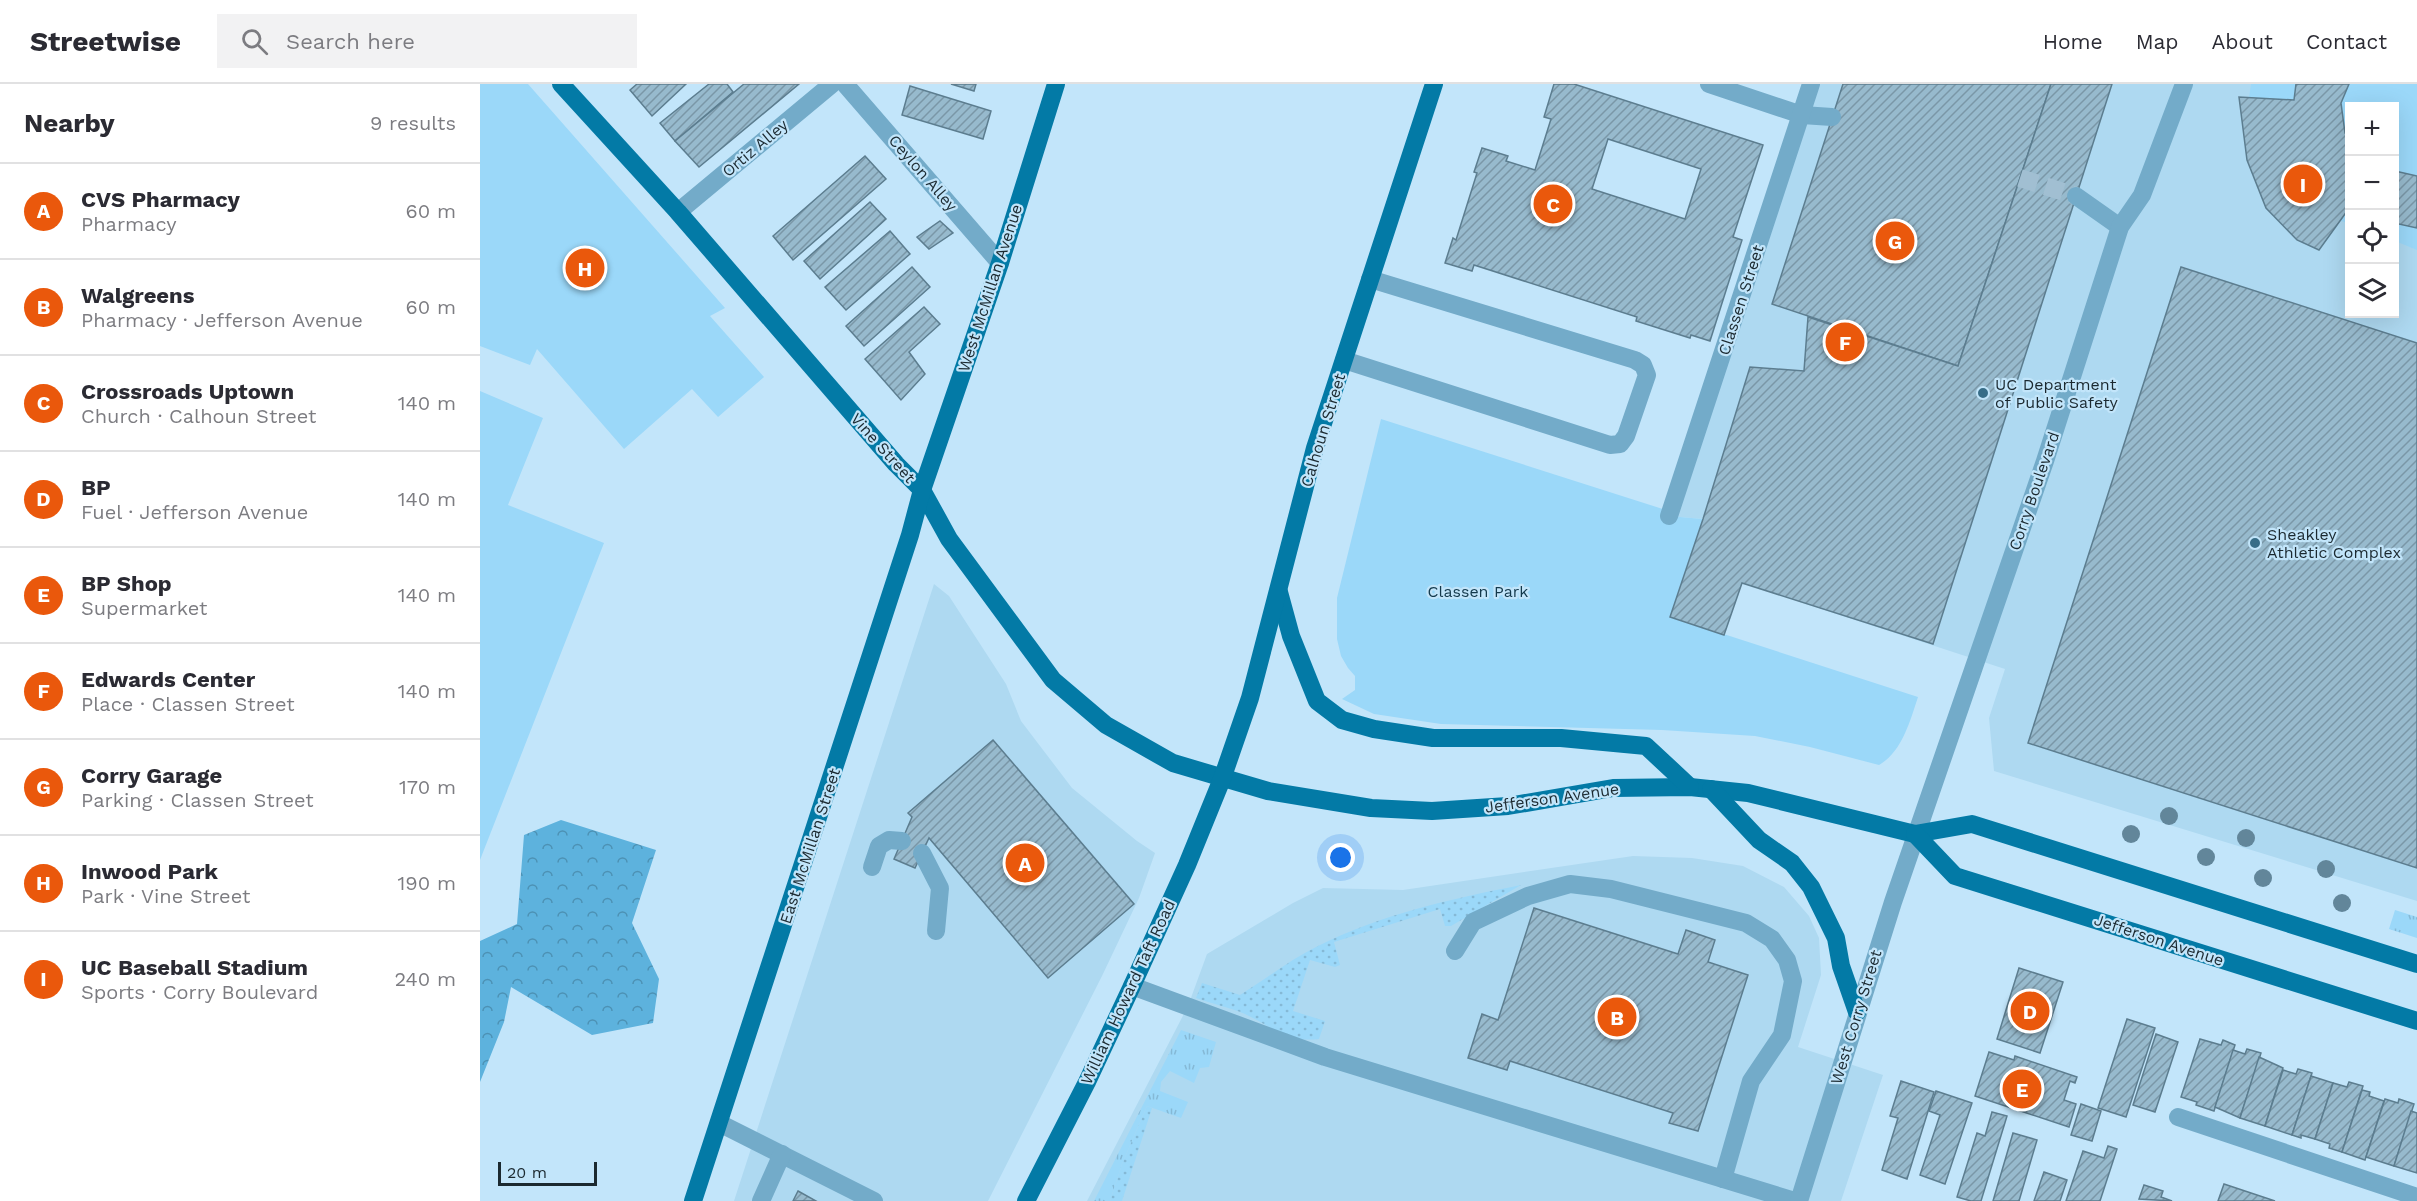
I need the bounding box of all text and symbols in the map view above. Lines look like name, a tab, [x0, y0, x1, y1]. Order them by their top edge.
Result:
search box	[217, 14, 637, 68]
text: Streetwise	[30, 25, 181, 58]
icon: search	[238, 25, 271, 58]
text: Search here	[286, 29, 415, 54]
text: Home	[2043, 29, 2103, 54]
text: Map	[2136, 29, 2179, 54]
text: About	[2212, 29, 2273, 54]
text: Contact	[2306, 29, 2387, 54]
map controls	[2345, 102, 2399, 318]
button: +	[2345, 102, 2399, 156]
text: Nearby	[24, 108, 115, 138]
text: 9 results	[370, 111, 456, 135]
street label: Ortiz Alley	[718, 115, 792, 181]
street label: Ceylon Alley	[885, 131, 962, 216]
button: −	[2345, 156, 2399, 210]
pin: I	[2284, 162, 2322, 206]
pin: C	[1534, 182, 1572, 226]
text: CVS Pharmacy	[81, 187, 240, 212]
text: A	[37, 199, 50, 223]
text: 60 m	[406, 199, 456, 223]
street label: West McMillan Avenue	[954, 202, 1026, 374]
button: locate	[2345, 210, 2399, 264]
text: Pharmacy	[81, 212, 177, 236]
pin: G	[1876, 218, 1914, 264]
street label: Classen Street	[1714, 242, 1768, 357]
pin: H	[566, 246, 604, 291]
button: layers	[2345, 264, 2399, 318]
text: Walgreens	[81, 283, 194, 308]
text: B	[37, 295, 50, 319]
text: 60 m	[406, 295, 456, 319]
text: Pharmacy · Jefferson Avenue	[81, 308, 363, 332]
pin: F	[1826, 320, 1864, 364]
street label: Calhoun Street	[1297, 371, 1349, 489]
place label: UC Department of Public Safety	[1995, 375, 2119, 412]
text: Crossroads Uptown	[81, 379, 294, 404]
marker: UC Department of Public Safety	[1976, 386, 1990, 400]
text: C	[37, 391, 50, 415]
text: 140 m	[398, 391, 456, 415]
text: Church · Calhoun Street	[81, 404, 316, 428]
street label: Vine Street	[847, 409, 919, 487]
street label: Corry Boulevard	[2005, 429, 2063, 553]
text: BP	[81, 475, 111, 500]
text: D	[36, 487, 51, 511]
text: 140 m	[398, 487, 456, 511]
text: Fuel · Jefferson Avenue	[81, 500, 308, 524]
place label: Sheakley Athletic Complex	[2267, 525, 2401, 562]
marker: Sheakley Athletic Complex	[2248, 536, 2262, 550]
text: BP Shop	[81, 571, 172, 596]
park label: Classen Park	[1428, 582, 1528, 601]
text: E	[37, 583, 50, 607]
text: 140 m	[398, 583, 456, 607]
text: Supermarket	[81, 596, 207, 620]
text: Edwards Center	[81, 667, 255, 692]
text: F	[37, 679, 50, 703]
text: 140 m	[398, 679, 456, 703]
text: Place · Classen Street	[81, 692, 295, 716]
text: Corry Garage	[81, 763, 222, 788]
street label: East McMillan Street	[776, 765, 844, 926]
text: G	[36, 775, 51, 799]
text: 170 m	[399, 775, 456, 799]
street label: Jefferson Avenue	[1484, 779, 1620, 817]
text: Parking · Classen Street	[81, 788, 314, 812]
pin: A	[1006, 840, 1044, 886]
your location	[1326, 843, 1355, 872]
text: Inwood Park	[81, 859, 218, 884]
text: H	[36, 871, 51, 895]
text: 190 m	[398, 871, 456, 895]
text: Park · Vine Street	[81, 884, 250, 908]
street label: William Howard Taft Road	[1077, 897, 1179, 1087]
street label: Jefferson Avenue	[2092, 910, 2226, 970]
street label: West Corry Street	[1826, 947, 1886, 1087]
text: UC Baseball Stadium	[81, 955, 308, 980]
text: I	[40, 967, 47, 991]
text: 240 m	[394, 967, 456, 991]
text: Sports · Corry Boulevard	[81, 980, 318, 1004]
pin: D	[2010, 988, 2050, 1034]
pin: B	[1598, 994, 1636, 1040]
pin: E	[2002, 1066, 2042, 1112]
scale bar	[498, 1159, 597, 1186]
text: 20 m	[507, 1163, 547, 1182]

